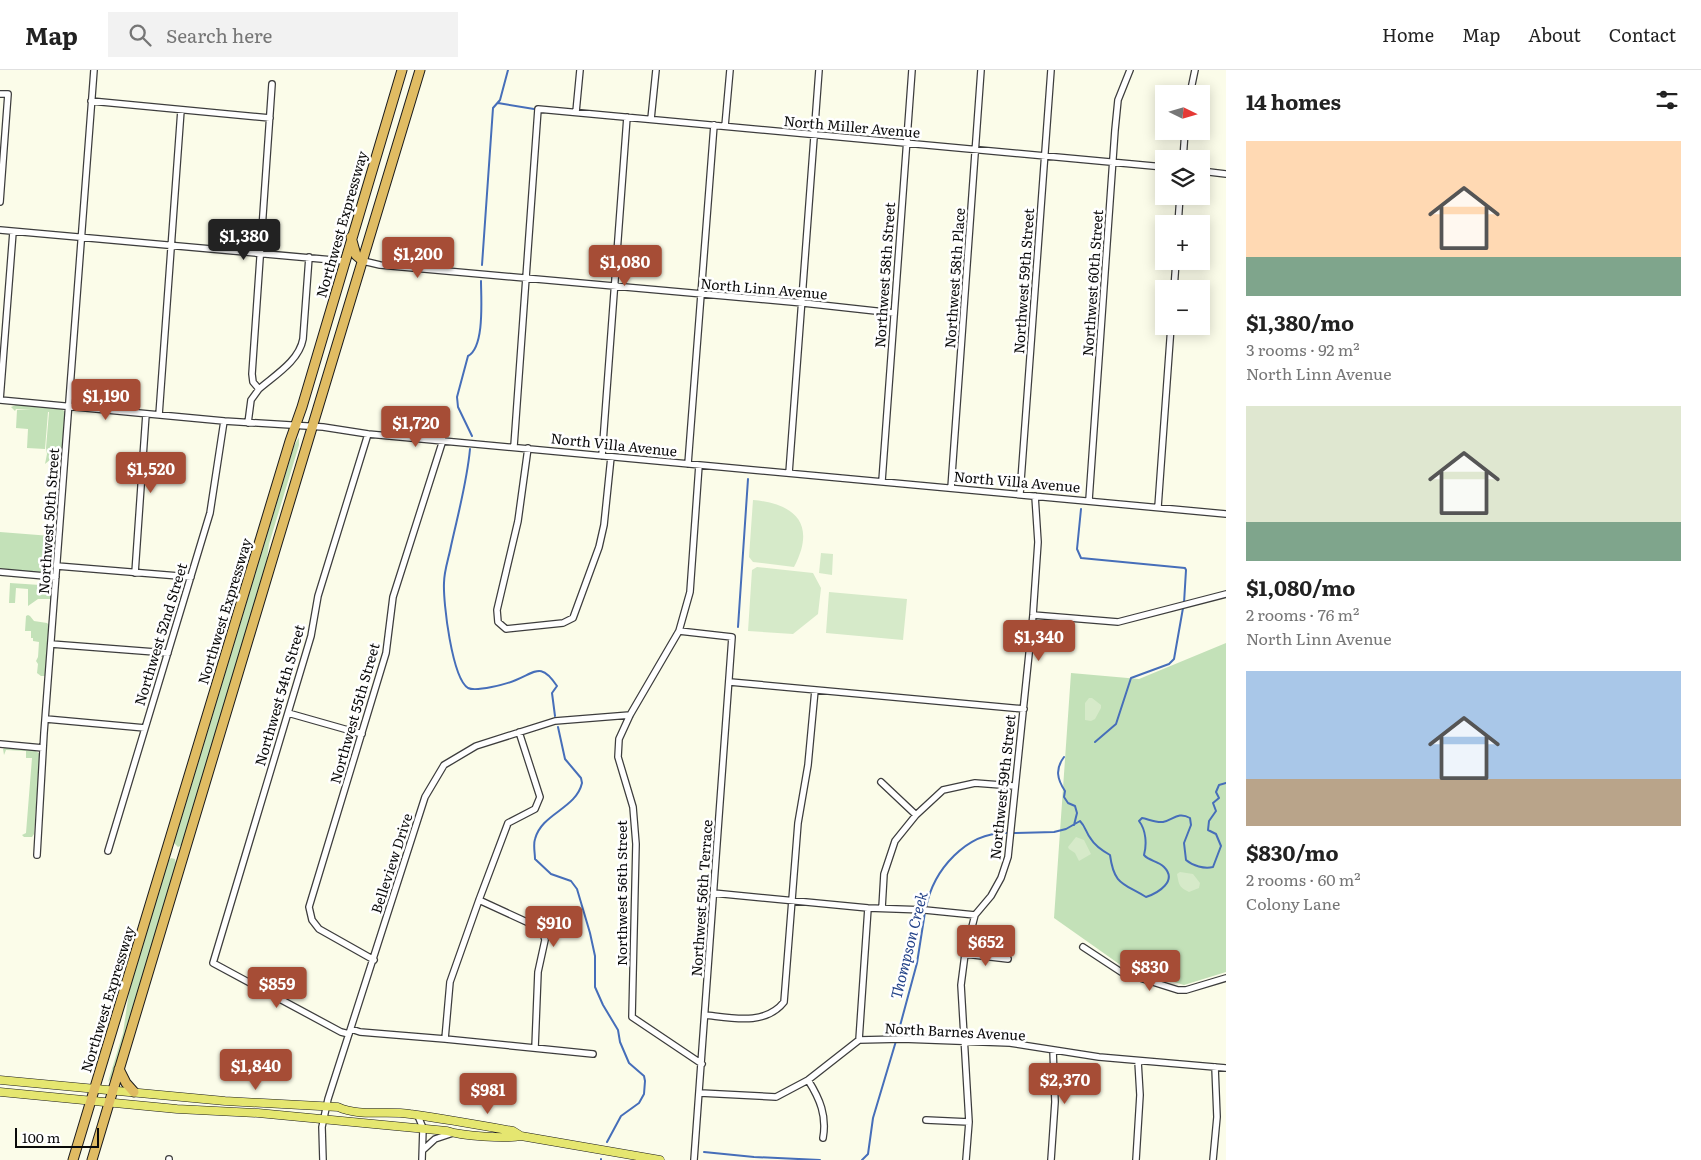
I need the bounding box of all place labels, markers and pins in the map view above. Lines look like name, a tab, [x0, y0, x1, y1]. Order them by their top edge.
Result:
pin: $1,380	[203, 218, 285, 261]
pin: $1,200	[377, 236, 459, 279]
pin: $1,080	[584, 244, 666, 287]
pin: $1,190	[65, 378, 147, 421]
pin: $1,720	[375, 406, 457, 448]
pin: $1,520	[110, 452, 192, 494]
pin: $1,340	[998, 620, 1080, 662]
pin: $910	[524, 906, 584, 948]
pin: $652	[956, 924, 1016, 967]
pin: $830	[1120, 950, 1180, 992]
pin: $859	[247, 966, 307, 1009]
pin: $1,840	[215, 1048, 297, 1091]
pin: $2,370	[1024, 1062, 1106, 1105]
pin: $981	[458, 1072, 518, 1115]

